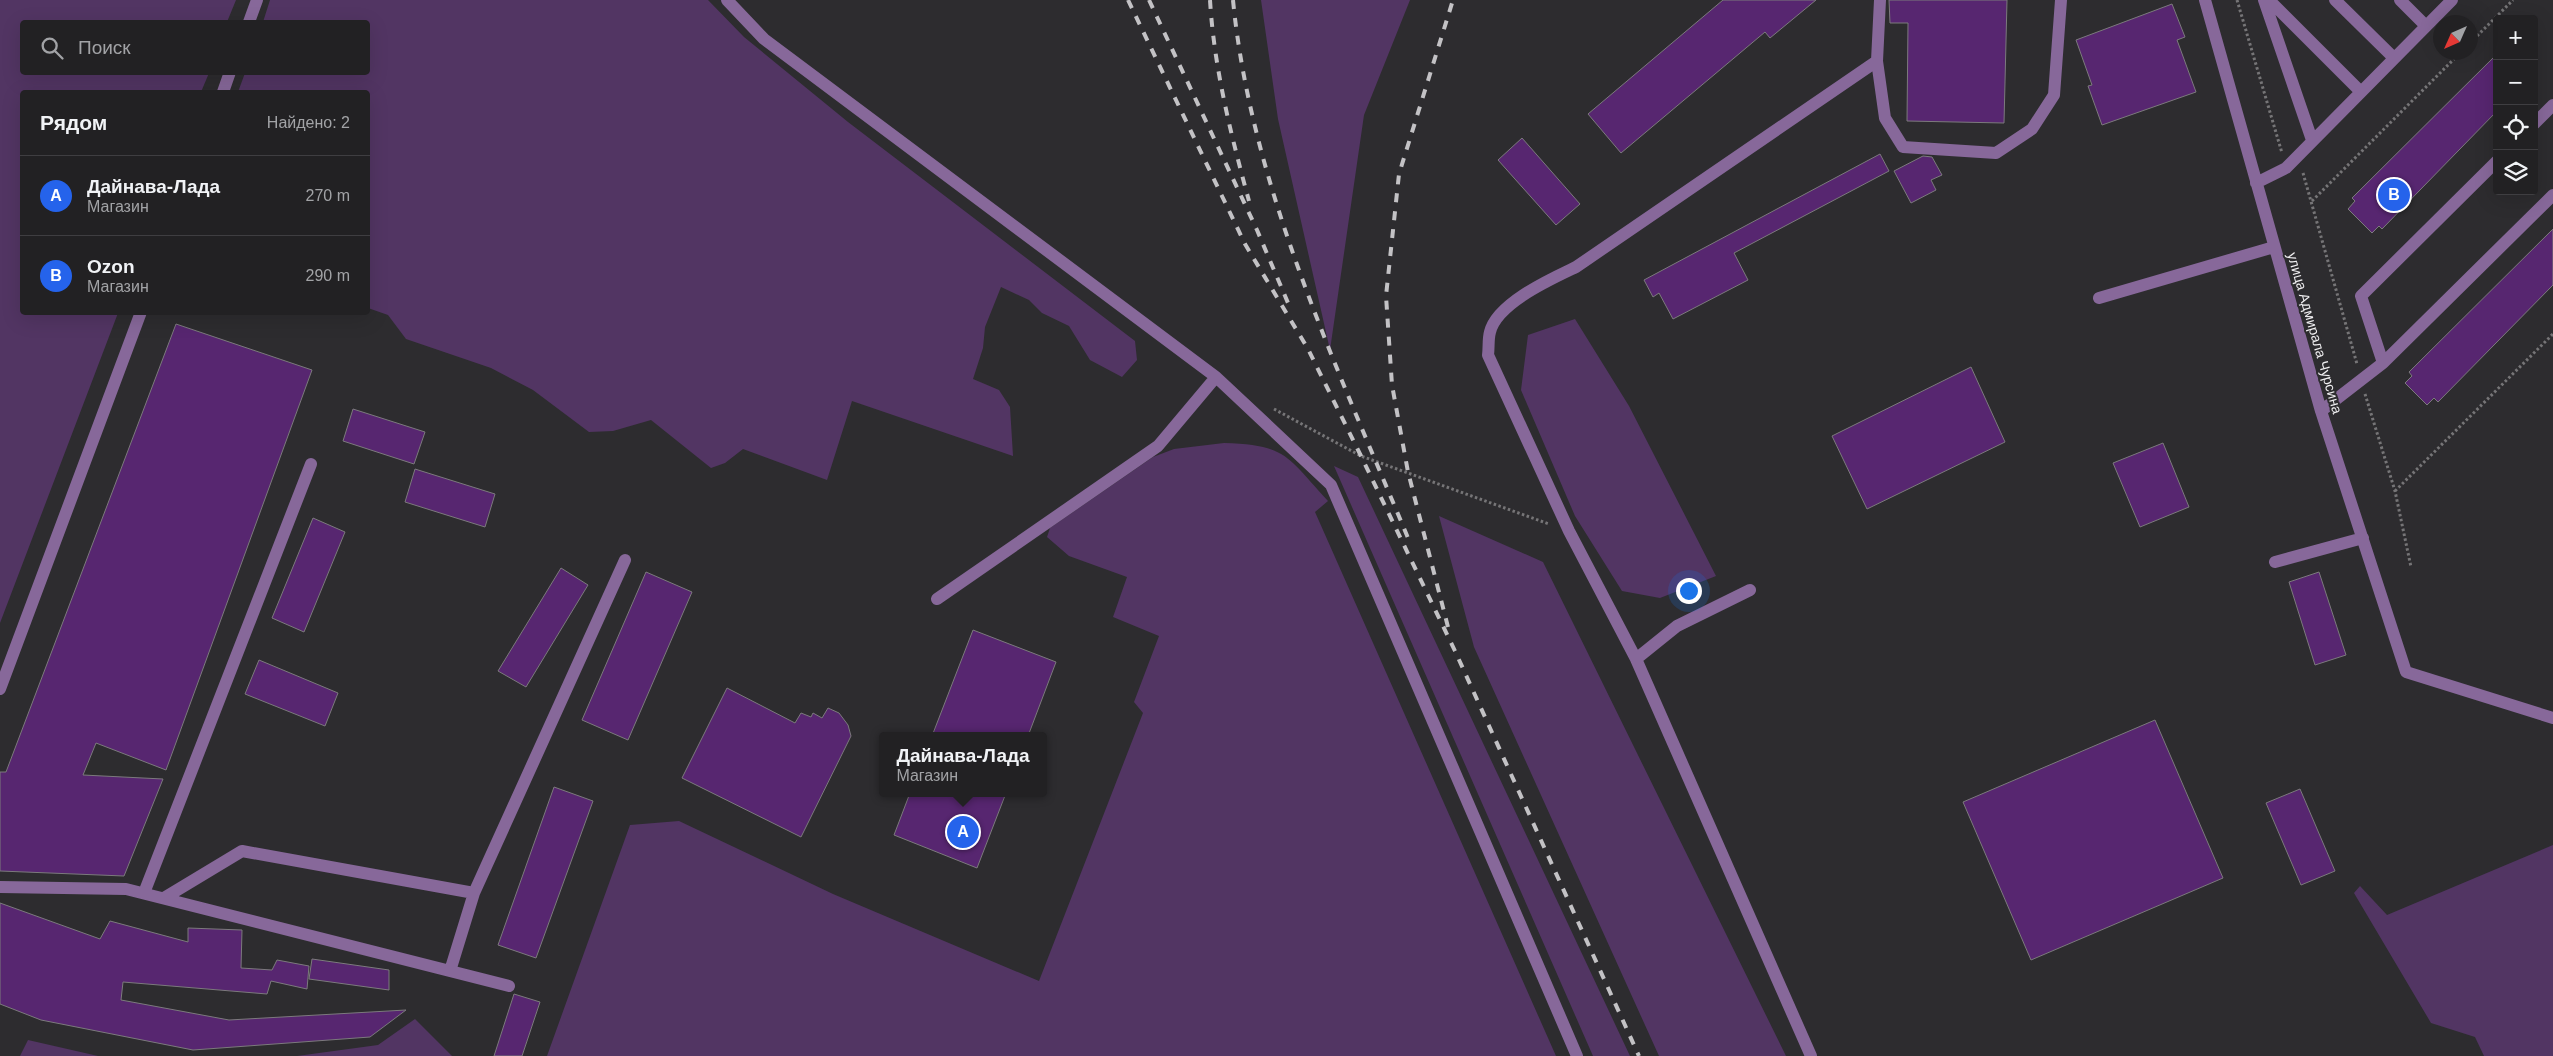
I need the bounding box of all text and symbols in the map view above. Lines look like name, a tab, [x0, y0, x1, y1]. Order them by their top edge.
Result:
north arrow	[2433, 15, 2478, 60]
map controls	[2493, 15, 2538, 195]
button: +	[2493, 15, 2538, 60]
search box	[20, 20, 370, 75]
icon: search	[38, 34, 66, 62]
text: Поиск	[78, 37, 131, 58]
button: −	[2493, 60, 2538, 105]
button: locate	[2493, 105, 2538, 150]
text: Рядом	[40, 111, 107, 134]
text: Найдено: 2	[267, 114, 350, 131]
button: layers	[2493, 150, 2538, 195]
text: Дайнава-Лада	[87, 176, 220, 197]
pin: B	[2378, 176, 2410, 214]
text: A	[50, 187, 62, 204]
text: 270 m	[306, 187, 350, 204]
text: Магазин	[87, 198, 149, 215]
street label: улица Адмирала Чурсина	[2284, 251, 2346, 416]
text: Ozon	[87, 256, 135, 277]
text: B	[50, 267, 62, 284]
text: 290 m	[306, 267, 350, 284]
text: Магазин	[87, 278, 149, 295]
your location	[1676, 578, 1702, 604]
popup	[879, 732, 1047, 797]
text: Дайнава-Лада	[896, 745, 1030, 766]
text: Магазин	[896, 767, 958, 784]
pin: A	[947, 813, 979, 851]

